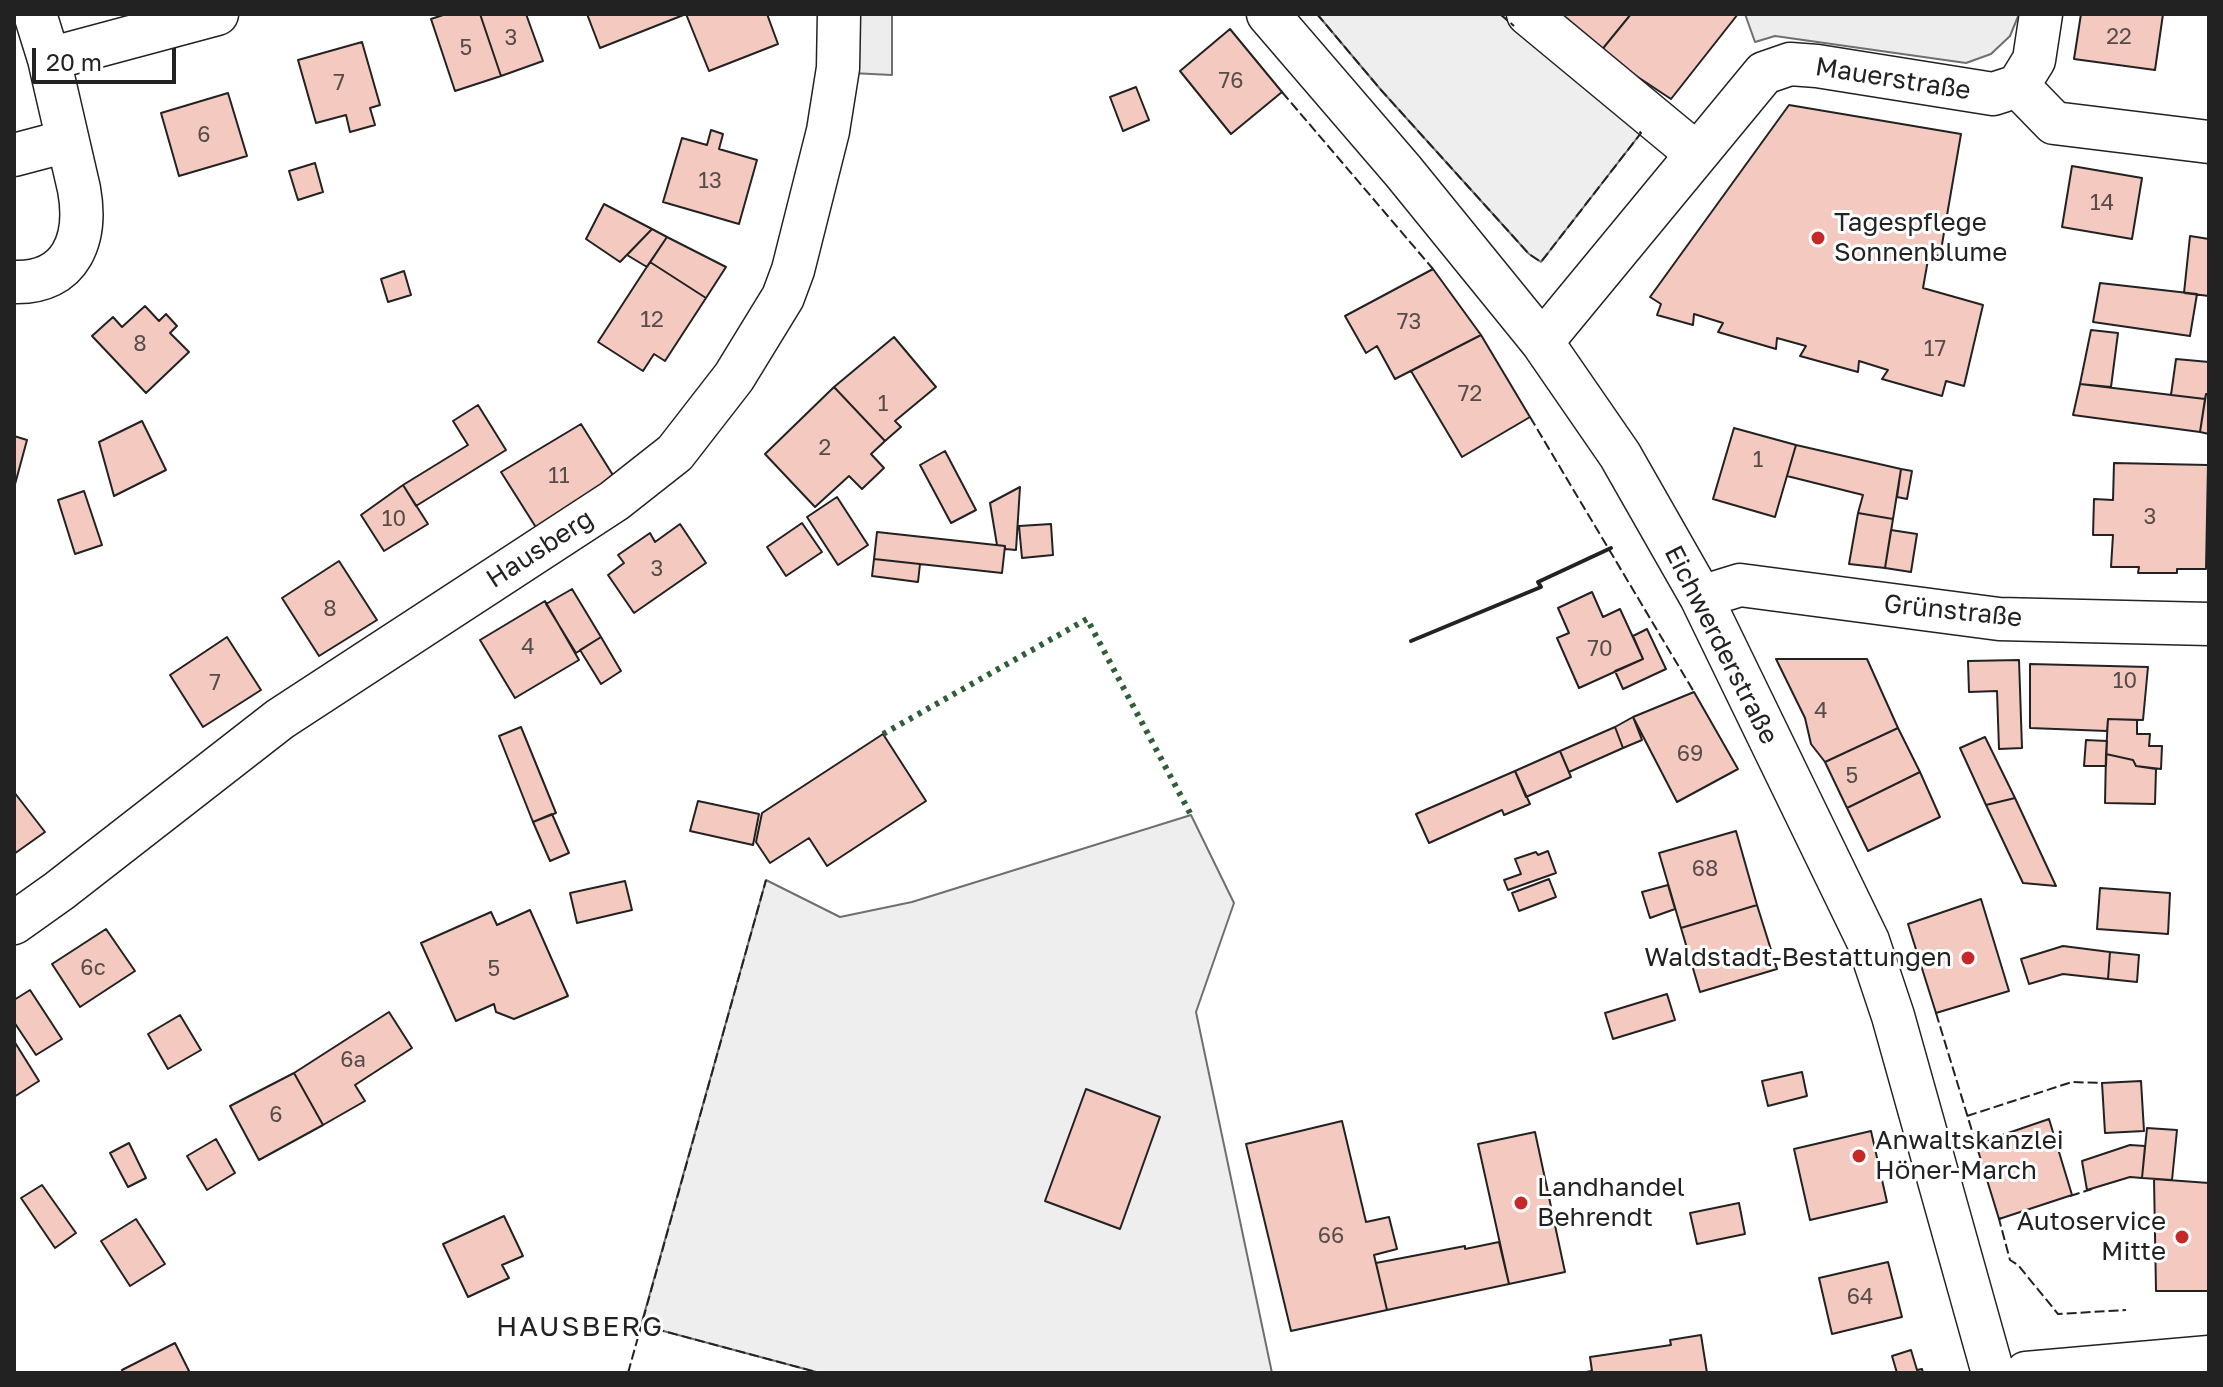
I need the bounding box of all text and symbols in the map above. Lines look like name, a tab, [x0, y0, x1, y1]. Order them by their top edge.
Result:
house number: 22	[2106, 24, 2132, 50]
house number: 3	[505, 25, 517, 51]
scale bar	[36, 32, 180, 82]
house number: 5	[460, 35, 472, 61]
text: 20 m	[46, 47, 102, 76]
street label: Mauerstraße	[1813, 51, 1973, 107]
house number: 76	[1219, 68, 1243, 94]
house number: 7	[333, 70, 345, 96]
house number: 6	[197, 122, 211, 148]
house number: 13	[698, 168, 722, 194]
house number: 14	[2090, 190, 2114, 216]
place label: Tagespflege Sonnenblume	[1834, 207, 2007, 268]
marker: Tagespflege Sonnenblume	[1809, 229, 1827, 247]
house number: 12	[640, 307, 664, 333]
house number: 73	[1397, 309, 1421, 335]
house number: 8	[133, 331, 147, 357]
house number: 17	[1924, 336, 1946, 362]
house number: 72	[1458, 381, 1482, 407]
house number: 1	[878, 391, 888, 417]
house number: 2	[819, 435, 831, 461]
house number: 1	[1753, 447, 1763, 473]
house number: 11	[548, 463, 570, 489]
street label: Hausberg	[481, 503, 599, 595]
house number: 3	[2144, 504, 2156, 530]
house number: 10	[382, 506, 406, 532]
street label: Eichwerderstraße	[1657, 541, 1785, 749]
house number: 3	[651, 556, 663, 582]
street label: Grünstraße	[1882, 588, 2024, 634]
house number: 8	[323, 596, 337, 622]
house number: 4	[521, 634, 535, 660]
house number: 70	[1587, 636, 1613, 662]
house number: 10	[2113, 668, 2137, 694]
house number: 7	[209, 670, 221, 696]
house number: 4	[1814, 698, 1828, 724]
house number: 69	[1677, 741, 1703, 767]
house number: 5	[1846, 763, 1858, 789]
house number: 68	[1692, 856, 1718, 882]
place label: Waldstadt-Bestattungen	[1644, 942, 1952, 974]
marker: Waldstadt-Bestattungen	[1959, 949, 1977, 967]
house number: 6c	[80, 955, 106, 981]
house number: 5	[488, 956, 500, 982]
house number: 6a	[340, 1047, 366, 1073]
house number: 6	[269, 1102, 283, 1128]
place label: Anwaltskanzlei Höner-March	[1875, 1125, 2064, 1186]
marker: Anwaltskanzlei Höner-March	[1850, 1147, 1868, 1165]
place label: Landhandel Behrendt	[1537, 1172, 1685, 1234]
marker: Landhandel Behrendt	[1512, 1194, 1530, 1212]
place label: Autoservice Mitte	[2017, 1206, 2166, 1268]
house number: 66	[1318, 1223, 1344, 1249]
marker: Autoservice Mitte	[2173, 1228, 2191, 1246]
house number: 64	[1847, 1284, 1873, 1310]
district label: HAUSBERG	[496, 1310, 664, 1344]

